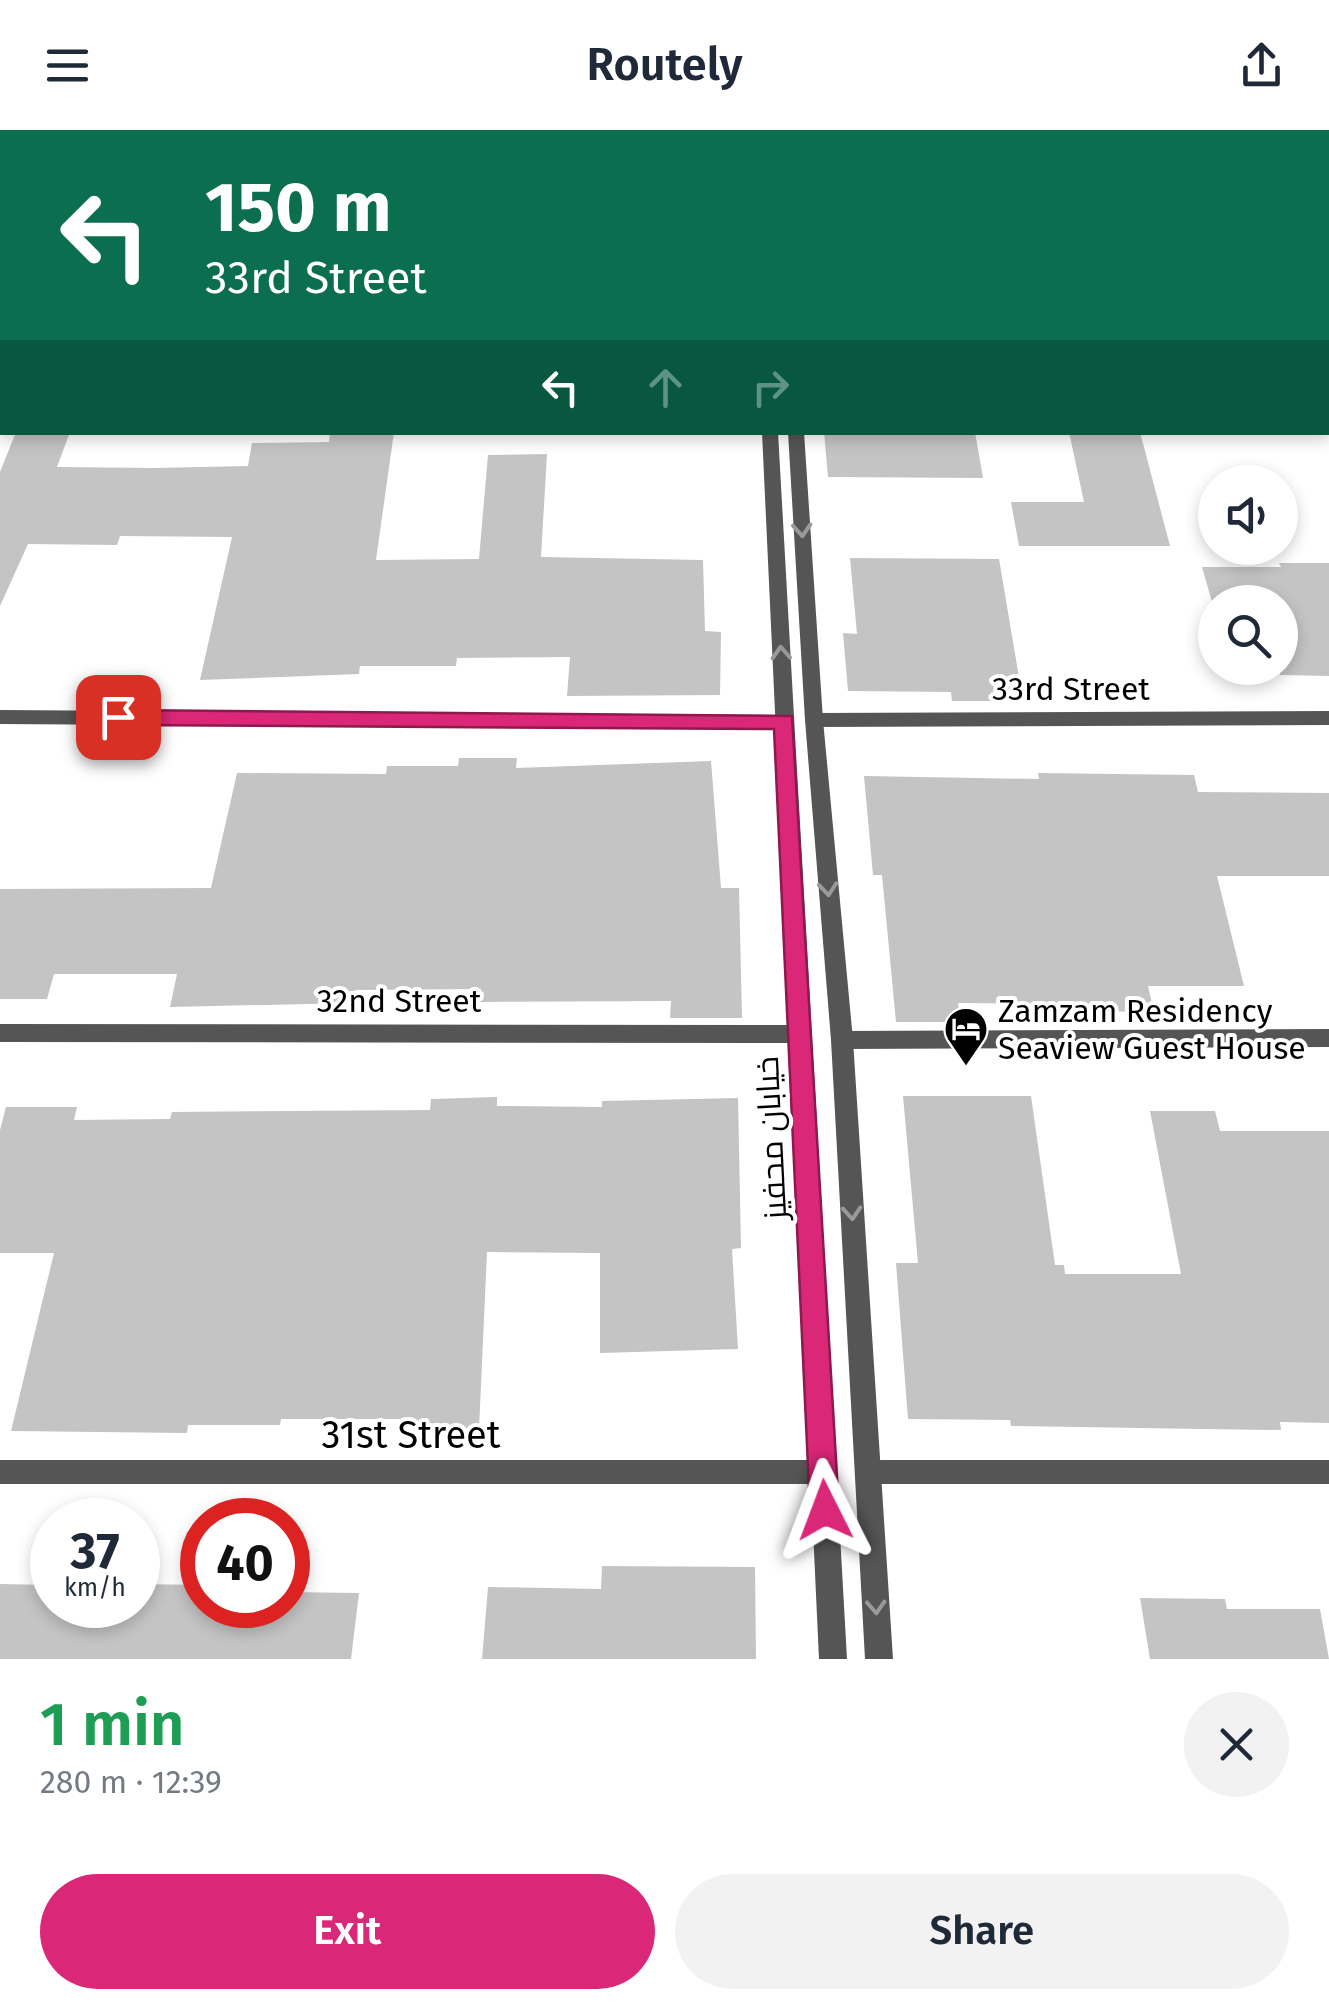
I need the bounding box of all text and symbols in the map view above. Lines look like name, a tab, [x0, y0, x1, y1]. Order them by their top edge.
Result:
icon: menu	[40, 38, 95, 93]
text: Routely	[586, 38, 743, 92]
icon: share	[1234, 38, 1289, 93]
text: 150 m	[205, 166, 392, 250]
icon: left	[40, 170, 170, 300]
text: 33rd Street	[205, 251, 427, 305]
icon: left	[533, 360, 588, 415]
icon: ahead	[638, 360, 693, 415]
icon: right	[743, 360, 798, 415]
map controls	[1198, 465, 1298, 685]
button: sound	[1198, 465, 1298, 565]
one-way arrow	[791, 522, 812, 538]
button: search	[1198, 585, 1298, 685]
one-way arrow	[771, 644, 792, 660]
street label: 33rd Street	[992, 670, 1150, 708]
pin	[76, 675, 161, 760]
icon: arrive	[91, 690, 146, 745]
one-way arrow	[817, 881, 839, 897]
street label: 32nd Street	[317, 982, 482, 1020]
place label: Zamzam Residency Seaview Guest House	[998, 992, 1306, 1067]
hotel icon: Zamzam Residency Seaview Guest House	[943, 1006, 989, 1067]
street label: خیابان محفیز	[748, 1055, 794, 1223]
one-way arrow	[841, 1205, 862, 1221]
street label: 31st Street	[321, 1412, 501, 1458]
position arrow	[773, 1458, 877, 1562]
speed limit sign: 40	[180, 1498, 310, 1628]
text: 37	[70, 1521, 120, 1581]
text: km/h	[64, 1573, 126, 1603]
one-way arrow	[865, 1600, 886, 1616]
text: 1 min	[40, 1689, 185, 1761]
button: close	[1184, 1692, 1289, 1797]
text: 280 m · 12:39	[40, 1763, 222, 1801]
button: Exit	[40, 1874, 655, 1989]
button: Share	[675, 1874, 1289, 1989]

